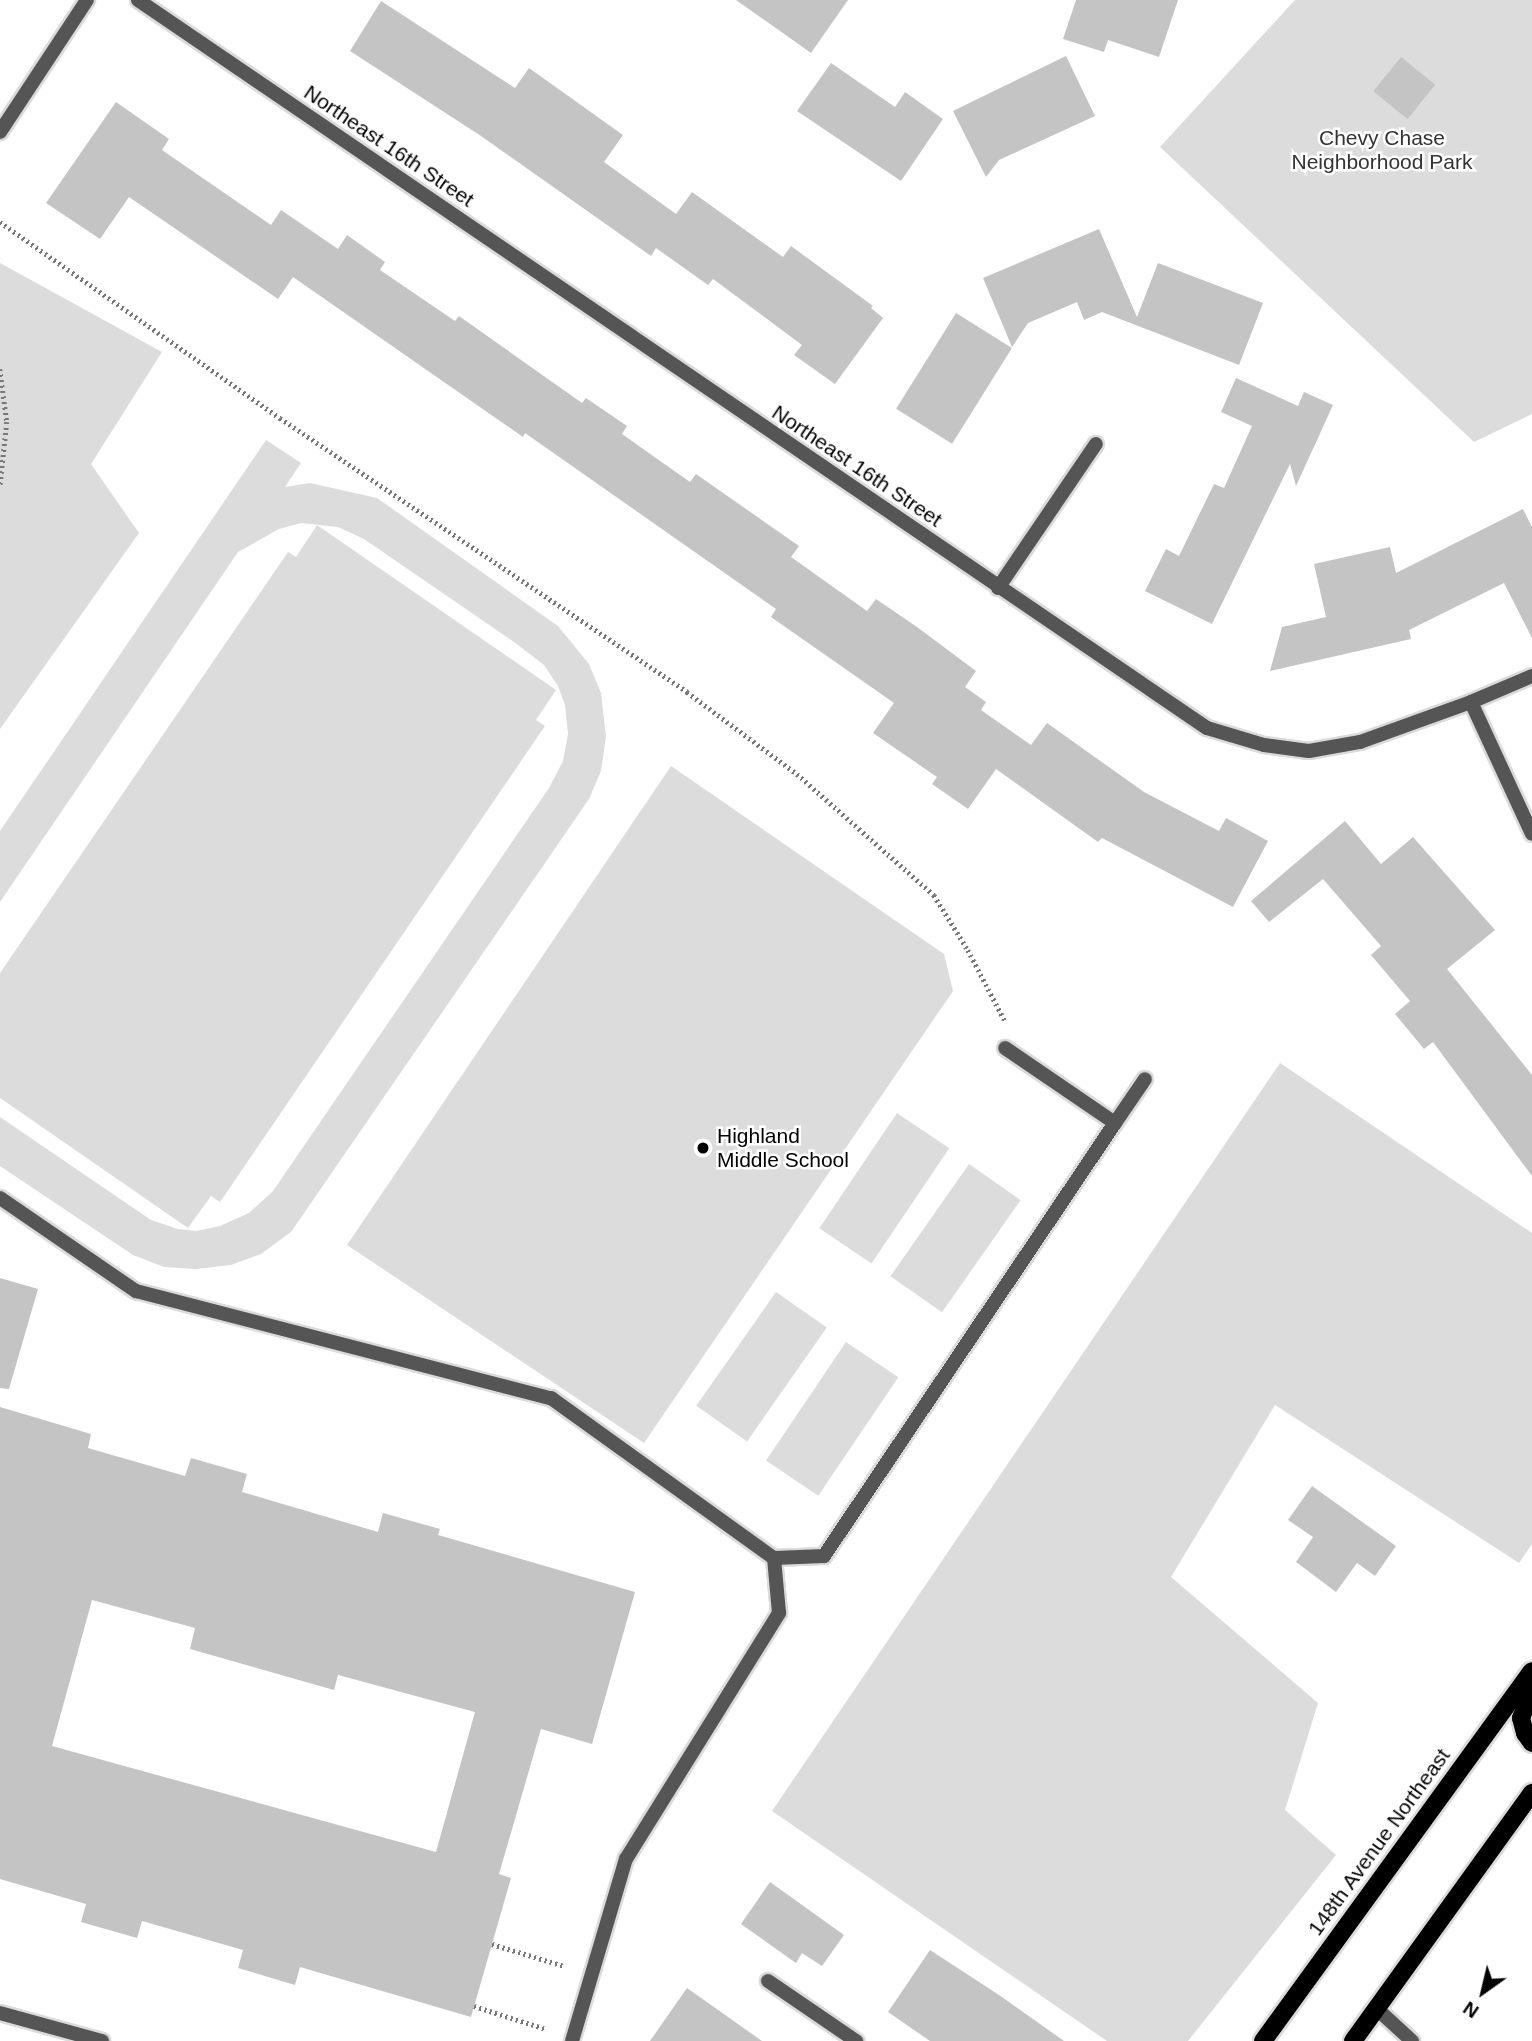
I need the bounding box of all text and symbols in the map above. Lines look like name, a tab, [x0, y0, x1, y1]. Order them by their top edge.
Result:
street label: Northeast 16th Street	[299, 80, 479, 212]
park label: Chevy Chase Neighborhood Park	[1292, 125, 1472, 175]
street label: Northeast 16th Street	[767, 400, 947, 532]
place label: Highland Middle School	[717, 1123, 849, 1173]
marker: Highland Middle School	[695, 1140, 711, 1156]
street label: 148th Avenue Northeast	[1302, 1743, 1456, 1941]
north arrow	[1448, 1957, 1518, 2027]
text: N	[1459, 1997, 1483, 2022]

